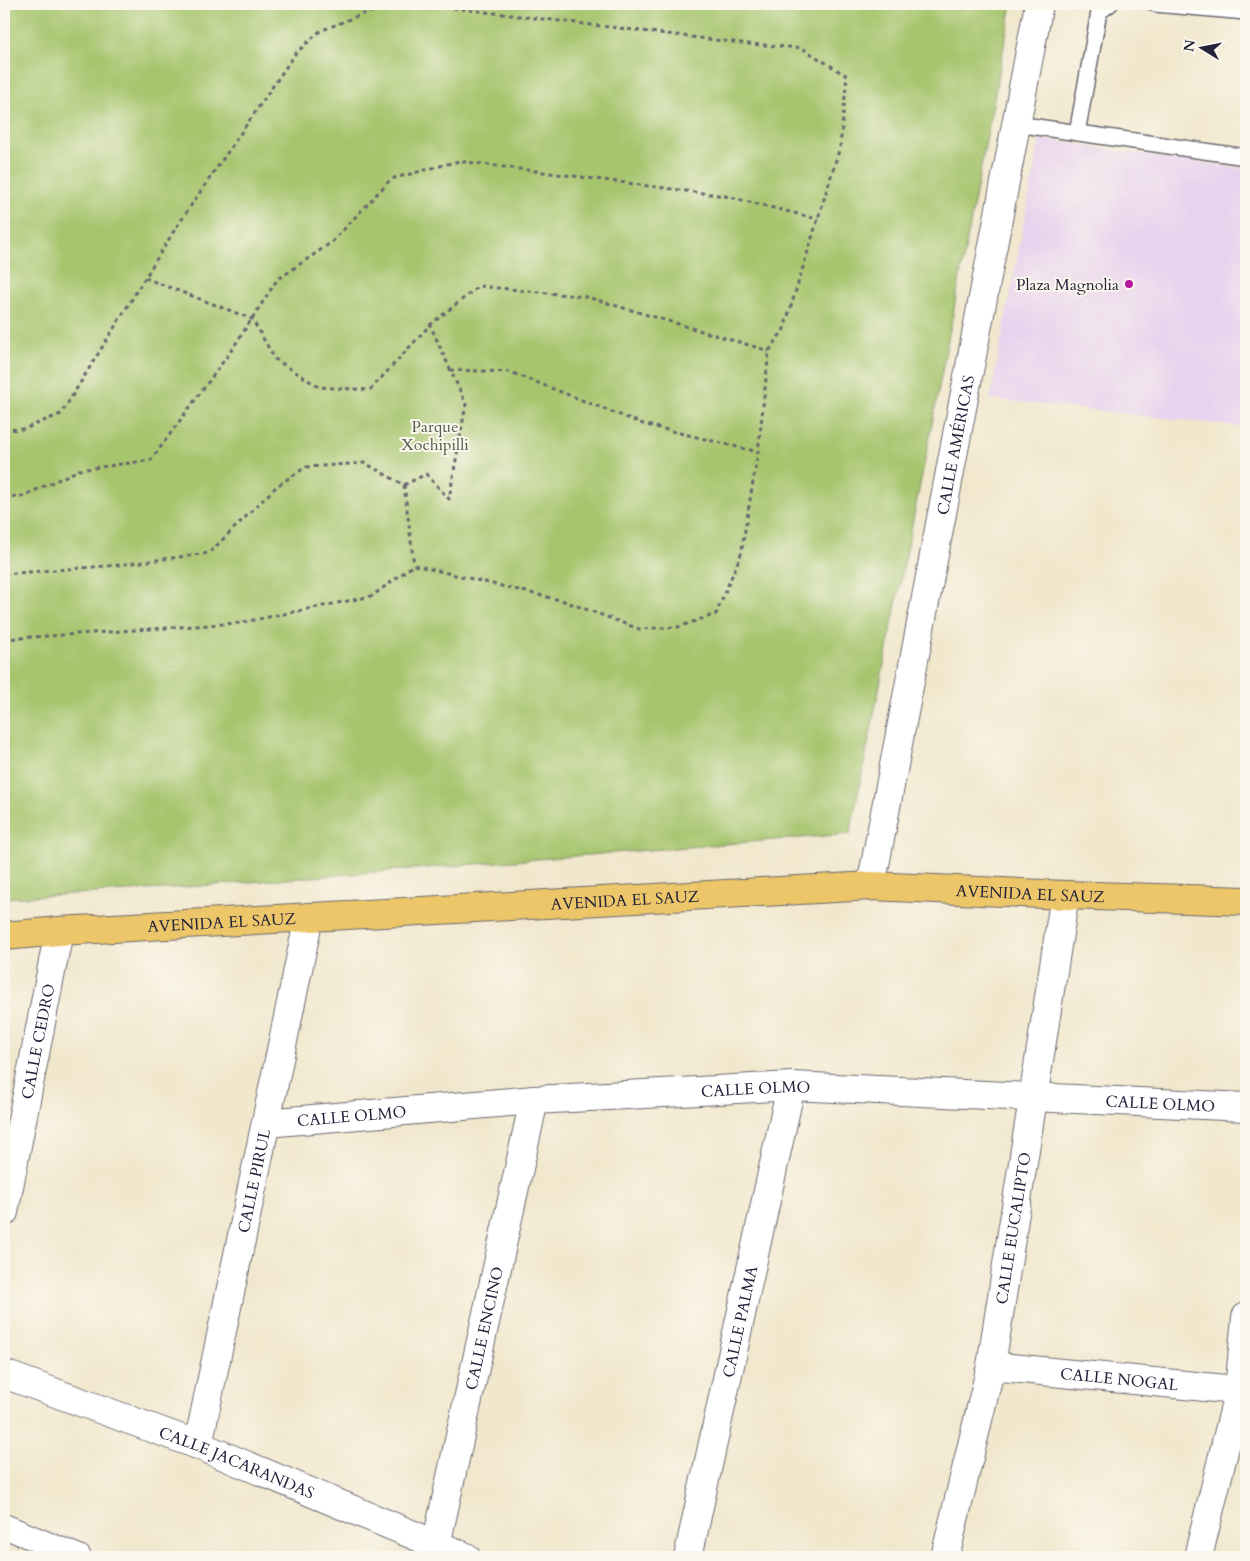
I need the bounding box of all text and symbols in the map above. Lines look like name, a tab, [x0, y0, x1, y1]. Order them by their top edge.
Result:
north arrow	[1178, 22, 1228, 72]
text: N	[1179, 38, 1200, 53]
place label: Plaza Magnolia	[1016, 274, 1119, 296]
marker: Plaza Magnolia	[1123, 278, 1135, 290]
street label: CALLE AMÉRICAS	[932, 373, 980, 517]
park label: Parque Xochipilli	[401, 416, 469, 456]
street label: AVENIDA EL SAUZ	[956, 880, 1105, 908]
street label: AVENIDA EL SAUZ	[550, 886, 700, 916]
street label: AVENIDA EL SAUZ	[147, 908, 296, 938]
street label: CALLE CEDRO	[16, 982, 60, 1101]
street label: CALLE OLMO	[700, 1076, 811, 1103]
street label: CALLE OLMO	[1105, 1091, 1215, 1118]
street label: CALLE OLMO	[296, 1101, 407, 1132]
street label: CALLE PIRUL	[233, 1127, 276, 1235]
street label: CALLE EUCALIPTO	[991, 1151, 1036, 1306]
street label: CALLE PALMA	[718, 1263, 764, 1380]
street label: CALLE ENCINO	[460, 1265, 509, 1392]
street label: CALLE NOGAL	[1059, 1363, 1180, 1396]
street label: CALLE JACARANDAS	[156, 1422, 318, 1504]

